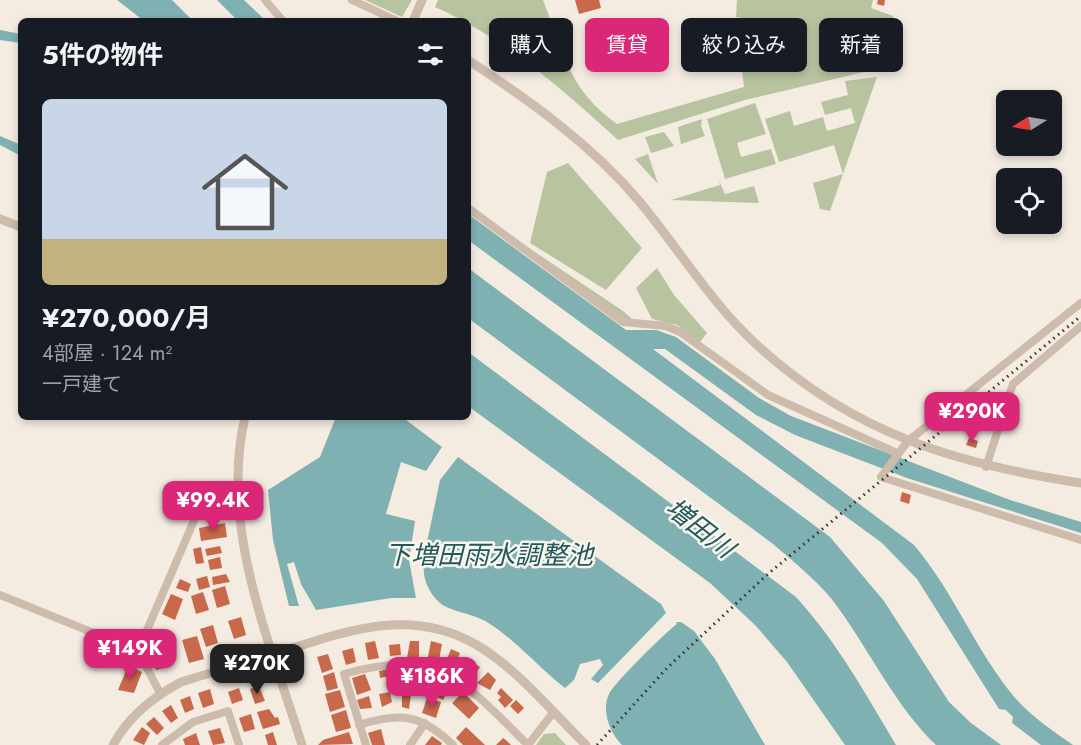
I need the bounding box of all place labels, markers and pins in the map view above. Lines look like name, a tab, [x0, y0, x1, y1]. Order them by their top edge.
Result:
pin: ¥290K	[930, 392, 1014, 443]
pin: ¥99.4K	[164, 481, 262, 532]
pin: ¥149K	[88, 629, 172, 680]
pin: ¥270K	[215, 644, 299, 695]
pin: ¥186K	[390, 657, 474, 708]

